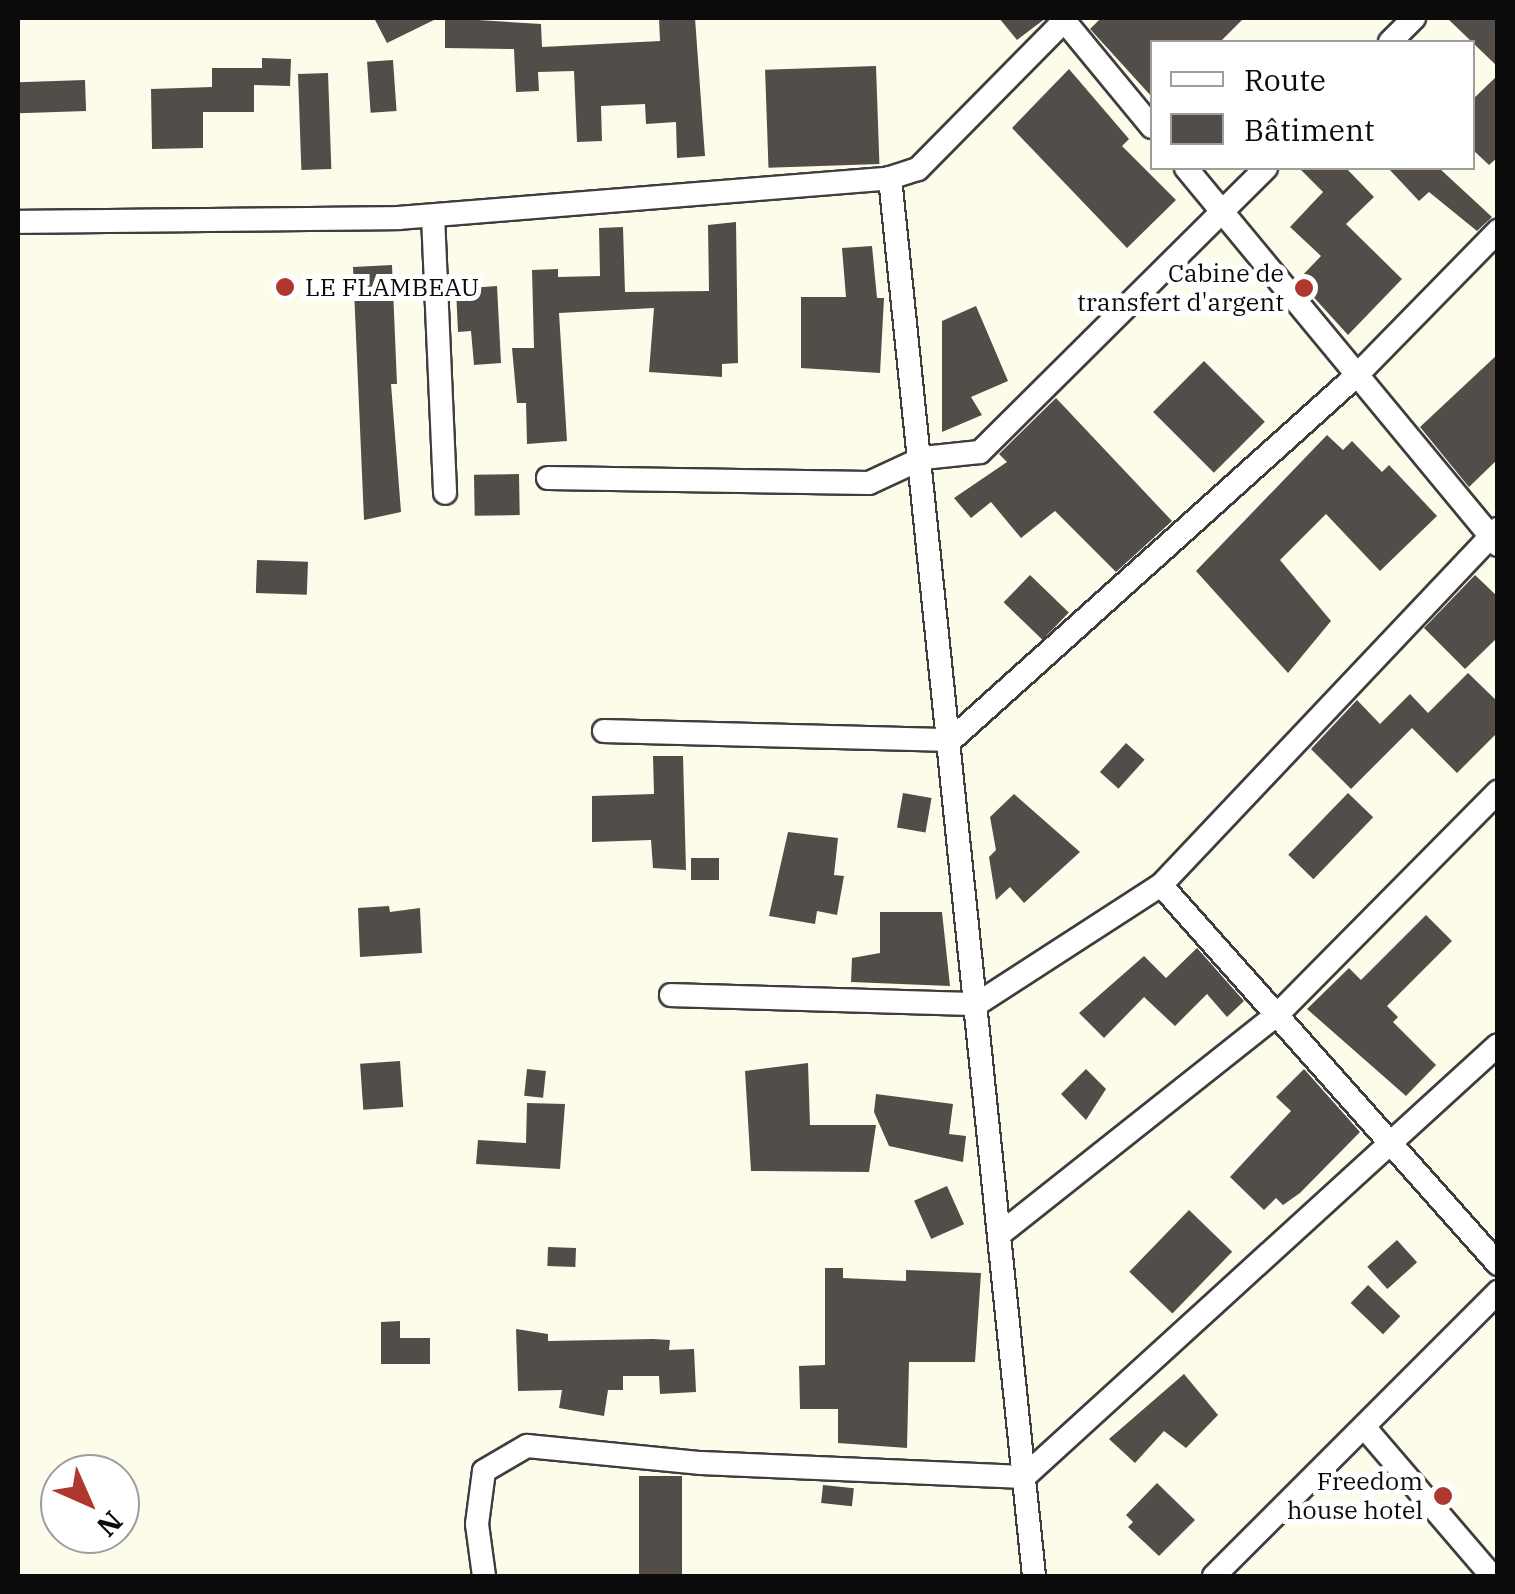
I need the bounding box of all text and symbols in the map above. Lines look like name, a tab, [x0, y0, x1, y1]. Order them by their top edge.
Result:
legend	[1150, 40, 1475, 170]
text: Route	[1244, 60, 1326, 99]
text: Bâtiment	[1244, 110, 1375, 149]
place label: Cabine de transfert d'argent	[1077, 259, 1284, 318]
place label: LE FLAMBEAU	[305, 272, 479, 302]
marker: LE FLAMBEAU	[274, 276, 296, 298]
marker: Cabine de transfert d'argent	[1293, 277, 1315, 299]
north arrow	[40, 1454, 140, 1554]
place label: Freedom house hotel	[1287, 1467, 1423, 1526]
marker: Freedom house hotel	[1432, 1485, 1454, 1507]
text: N	[89, 1503, 131, 1545]

